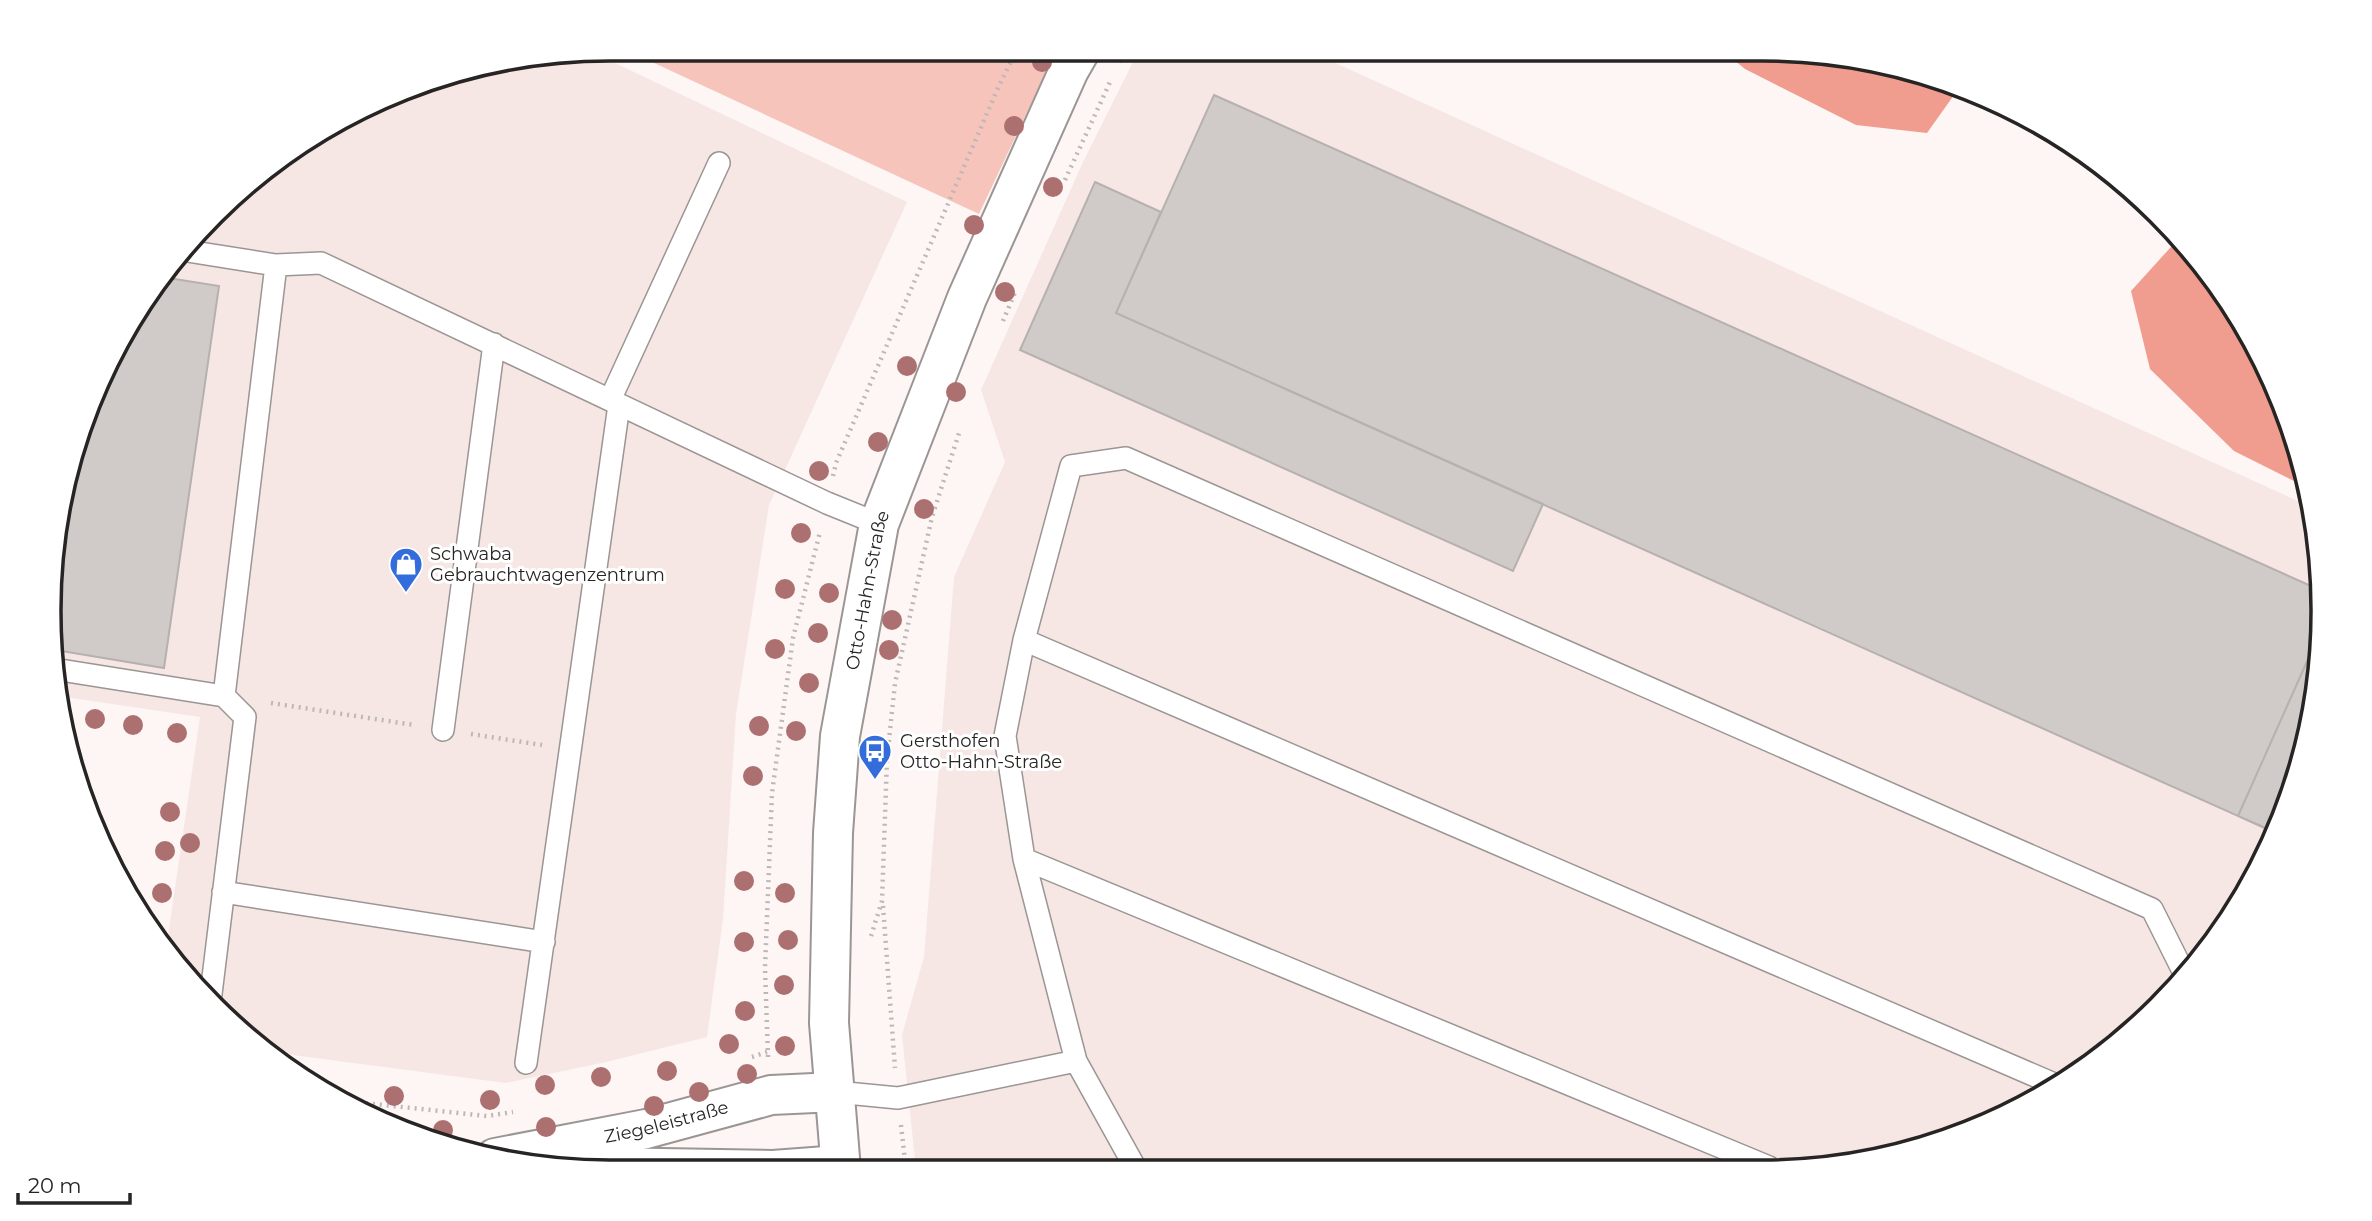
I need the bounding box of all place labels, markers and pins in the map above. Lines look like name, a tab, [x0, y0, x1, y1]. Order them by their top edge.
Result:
place label: Schwaba Gebrauchtwagenzentrum	[430, 543, 665, 586]
shop icon: Schwaba Gebrauchtwagenzentrum	[387, 545, 425, 594]
place label: Gersthofen Otto-Hahn-Straße	[900, 730, 1062, 773]
bus stop icon: Gersthofen Otto-Hahn-Straße	[856, 732, 894, 781]

